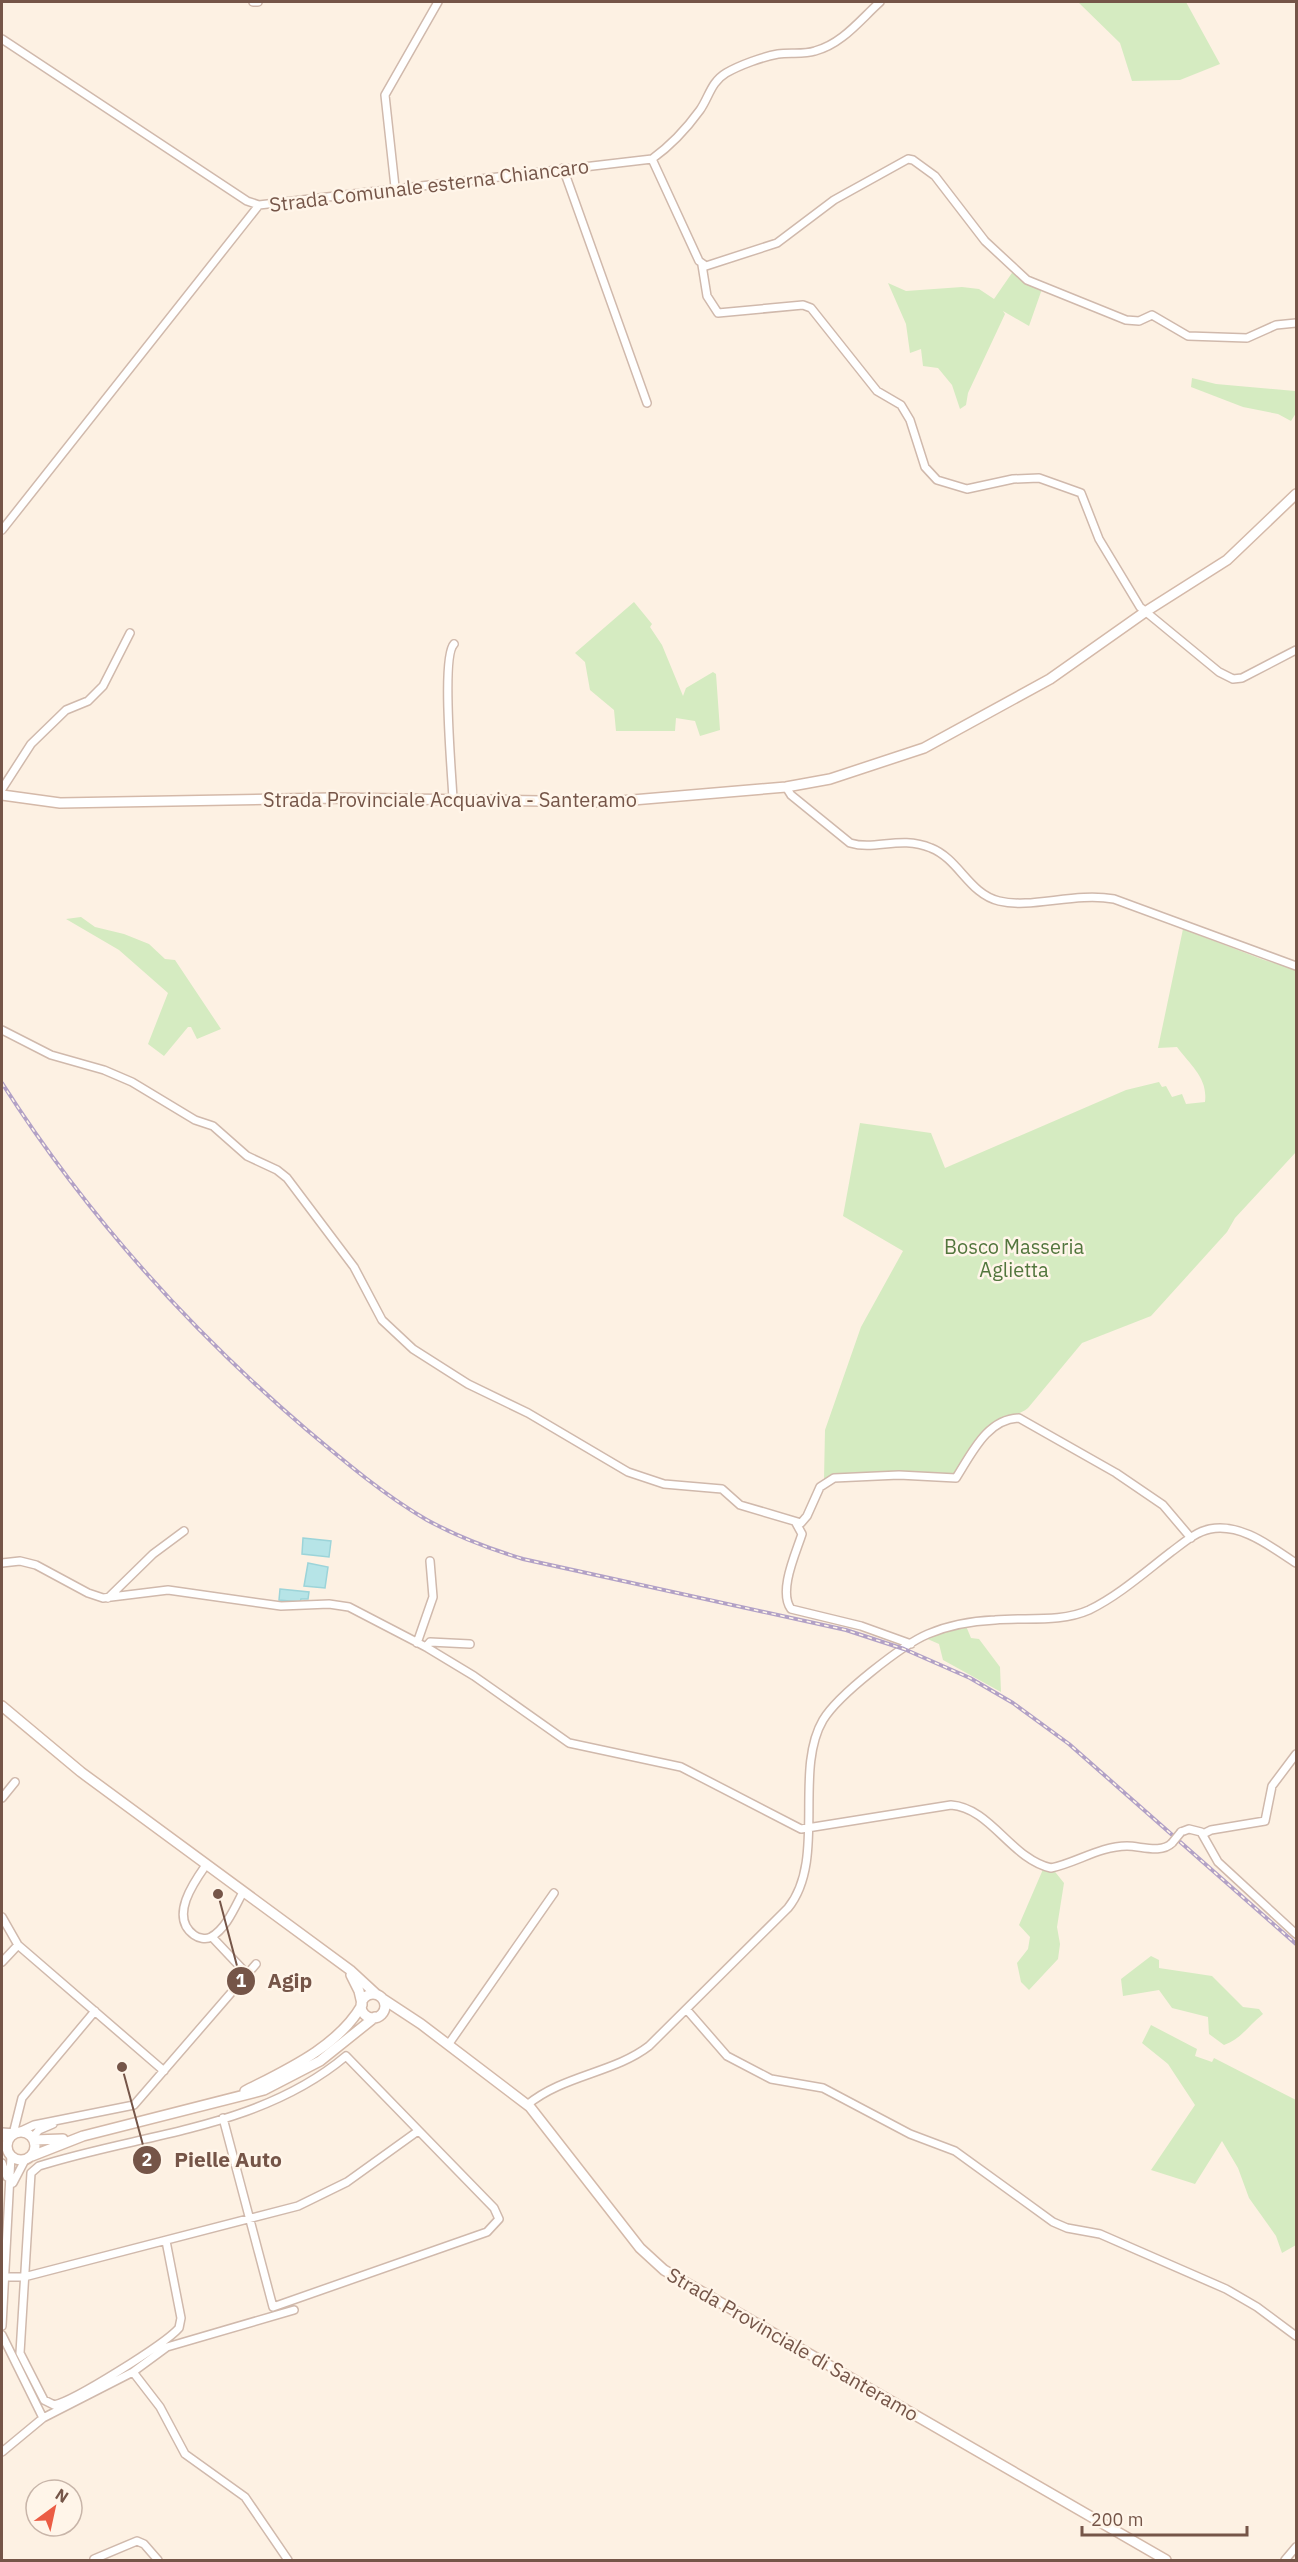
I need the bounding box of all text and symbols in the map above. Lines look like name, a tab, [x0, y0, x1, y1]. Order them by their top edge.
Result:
street label: Strada Comunale esterna Chiancaro	[268, 152, 590, 218]
street label: Strada Provinciale Acquaviva - Santeramo	[263, 786, 637, 813]
park label: Bosco Masseria Aglietta	[944, 1233, 1084, 1283]
callout: Agip	[226, 1961, 324, 2000]
text: Agip	[268, 1966, 312, 1994]
text: 1	[236, 1969, 247, 1992]
callout: Pielle Auto	[132, 2140, 294, 2179]
text: Pielle Auto	[174, 2145, 282, 2173]
text: 2	[142, 2148, 152, 2171]
street label: Strada Provinciale di Santeramo	[662, 2261, 924, 2427]
north arrow	[24, 2478, 84, 2538]
text: N	[52, 2484, 72, 2507]
scale bar	[1082, 2499, 1247, 2537]
text: 200 m	[1091, 2508, 1143, 2531]

